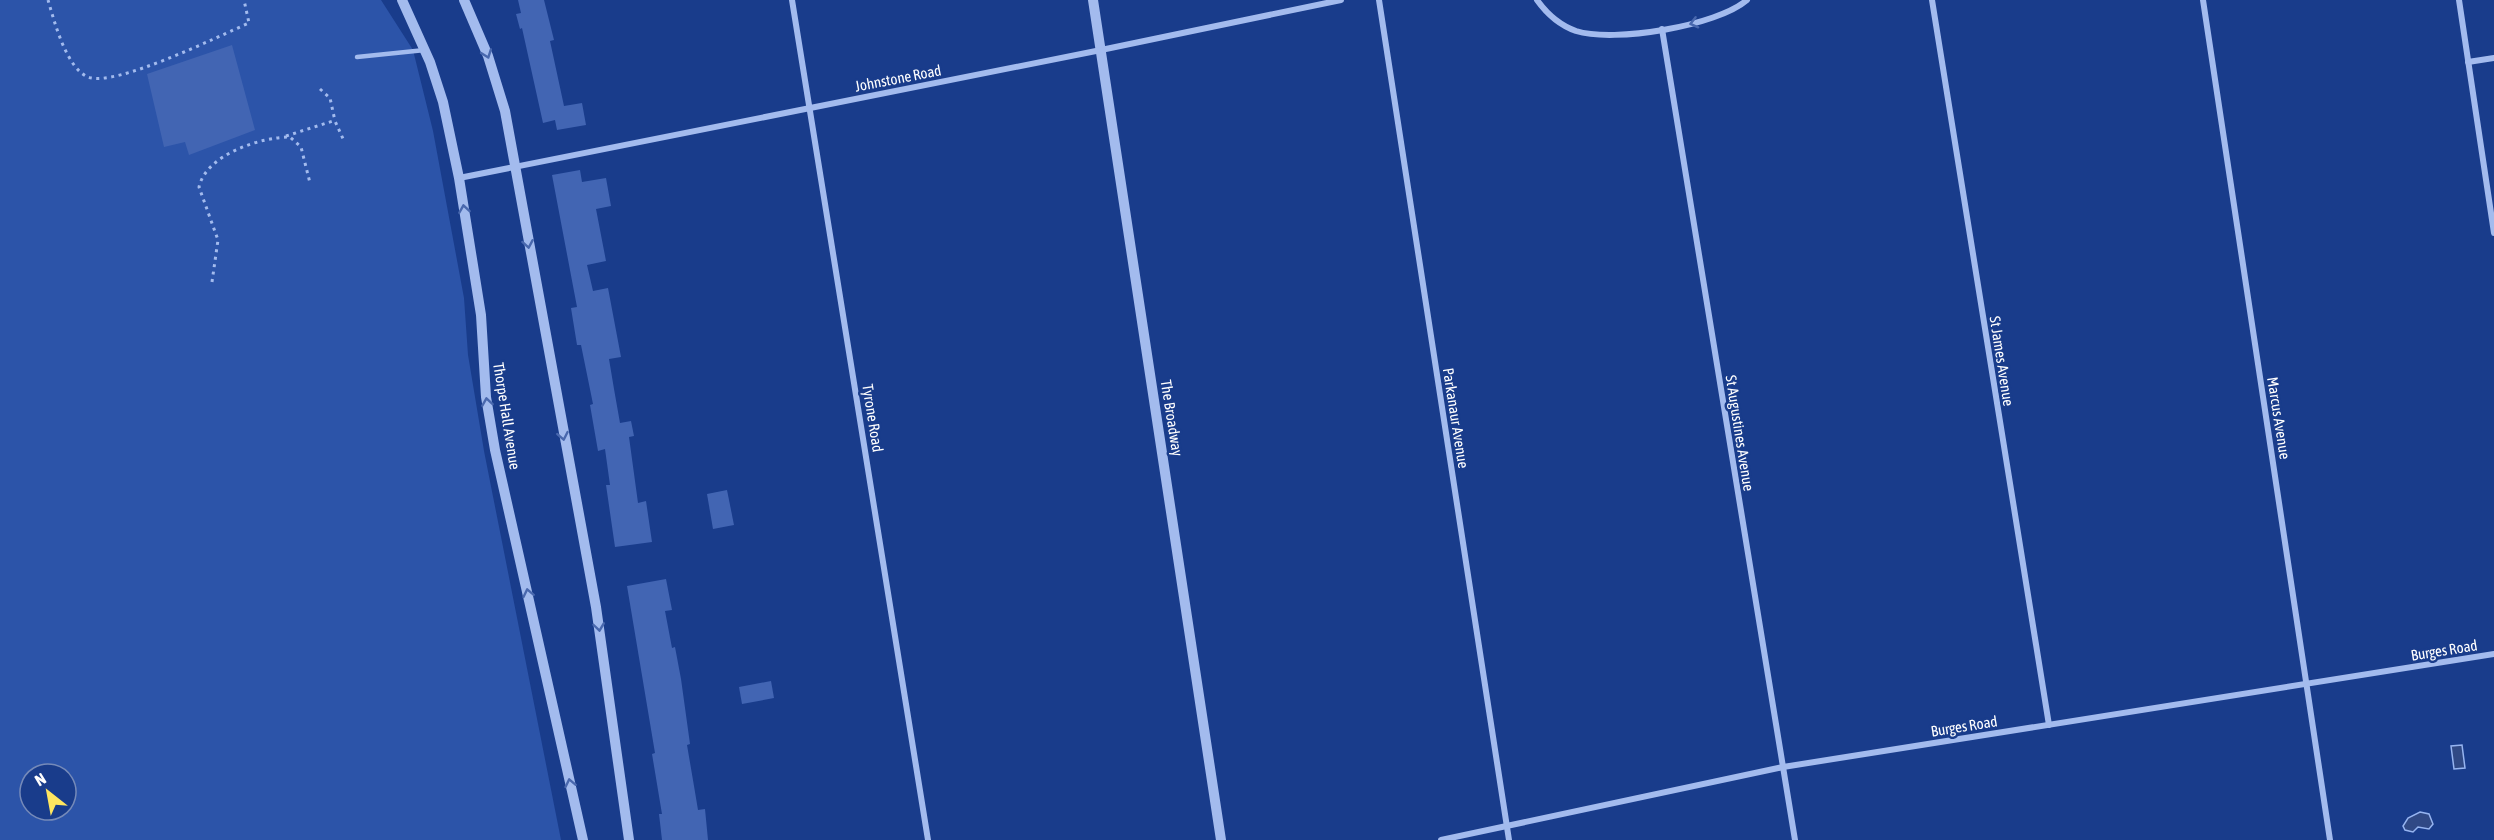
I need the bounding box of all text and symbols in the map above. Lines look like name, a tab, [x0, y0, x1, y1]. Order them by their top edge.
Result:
one-way arrow	[1689, 15, 1699, 28]
one-way arrow	[479, 48, 492, 59]
street label: Johnstone Road	[853, 61, 943, 95]
one-way arrow	[459, 204, 471, 213]
one-way arrow	[521, 239, 534, 249]
street label: St James Avenue	[1986, 315, 2018, 407]
street label: Thorpe Hall Avenue	[490, 361, 524, 471]
street label: Parkanaur Avenue	[1440, 367, 1472, 470]
street label: St Augustines Avenue	[1722, 374, 1758, 492]
street label: Marcus Avenue	[2264, 376, 2294, 461]
street label: The Broadway	[1158, 379, 1186, 457]
street label: Tyrone Road	[859, 383, 887, 453]
one-way arrow	[481, 397, 494, 407]
one-way arrow	[556, 430, 569, 440]
one-way arrow	[522, 588, 535, 598]
one-way arrow	[592, 623, 604, 632]
street label: Burges Road	[2409, 636, 2479, 664]
street label: Burges Road	[1929, 712, 1999, 740]
north arrow	[18, 762, 78, 822]
text: N	[32, 769, 49, 789]
one-way arrow	[564, 778, 577, 788]

